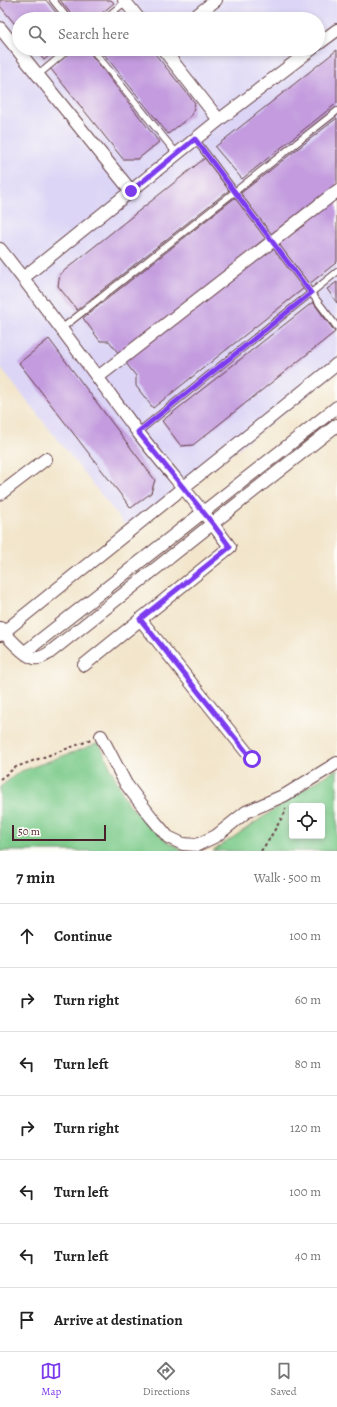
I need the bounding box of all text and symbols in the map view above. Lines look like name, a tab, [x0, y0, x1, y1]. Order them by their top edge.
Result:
search box	[12, 12, 325, 56]
icon: search	[26, 23, 48, 45]
text: Search here	[58, 24, 129, 44]
route end	[122, 182, 140, 200]
route start	[243, 750, 261, 768]
map controls	[289, 803, 325, 839]
button: locate	[289, 803, 325, 839]
scale bar	[12, 823, 106, 842]
text: 50 m	[18, 824, 40, 839]
text: 7 min	[16, 866, 55, 889]
text: Walk · 500 m	[254, 869, 321, 886]
icon: ahead	[16, 925, 38, 947]
text: Continue	[54, 926, 112, 946]
text: 100 m	[289, 927, 321, 944]
icon: right	[16, 989, 38, 1011]
text: Turn right	[54, 990, 119, 1010]
text: 60 m	[295, 991, 321, 1008]
icon: left	[16, 1053, 38, 1075]
text: Turn left	[54, 1054, 109, 1074]
text: 80 m	[294, 1055, 321, 1072]
icon: right	[16, 1117, 38, 1139]
text: Turn right	[54, 1118, 119, 1138]
text: 120 m	[290, 1119, 321, 1136]
icon: left	[16, 1181, 38, 1203]
text: Turn left	[54, 1182, 109, 1202]
text: 100 m	[289, 1183, 321, 1200]
icon: left	[16, 1245, 38, 1267]
text: Turn left	[54, 1246, 109, 1266]
text: 40 m	[295, 1247, 321, 1264]
icon: arrive	[16, 1309, 38, 1331]
text: Arrive at destination	[54, 1310, 183, 1330]
tab: Map	[40, 1360, 62, 1399]
tab: Directions	[143, 1360, 190, 1399]
tab: Saved	[271, 1360, 297, 1399]

